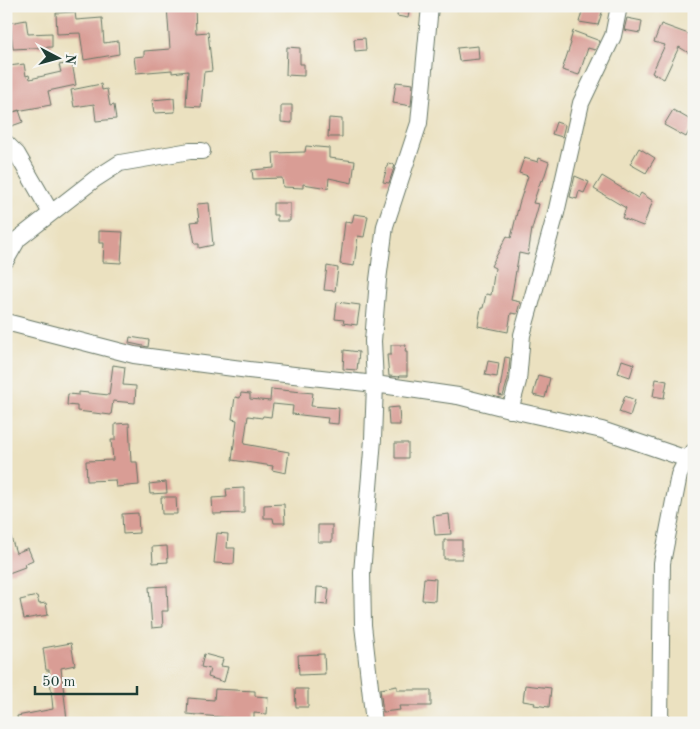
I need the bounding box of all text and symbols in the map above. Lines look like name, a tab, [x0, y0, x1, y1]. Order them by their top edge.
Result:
north arrow	[32, 32, 82, 82]
text: N	[62, 53, 77, 66]
scale bar	[35, 664, 138, 696]
text: 50 m	[42, 675, 76, 690]

